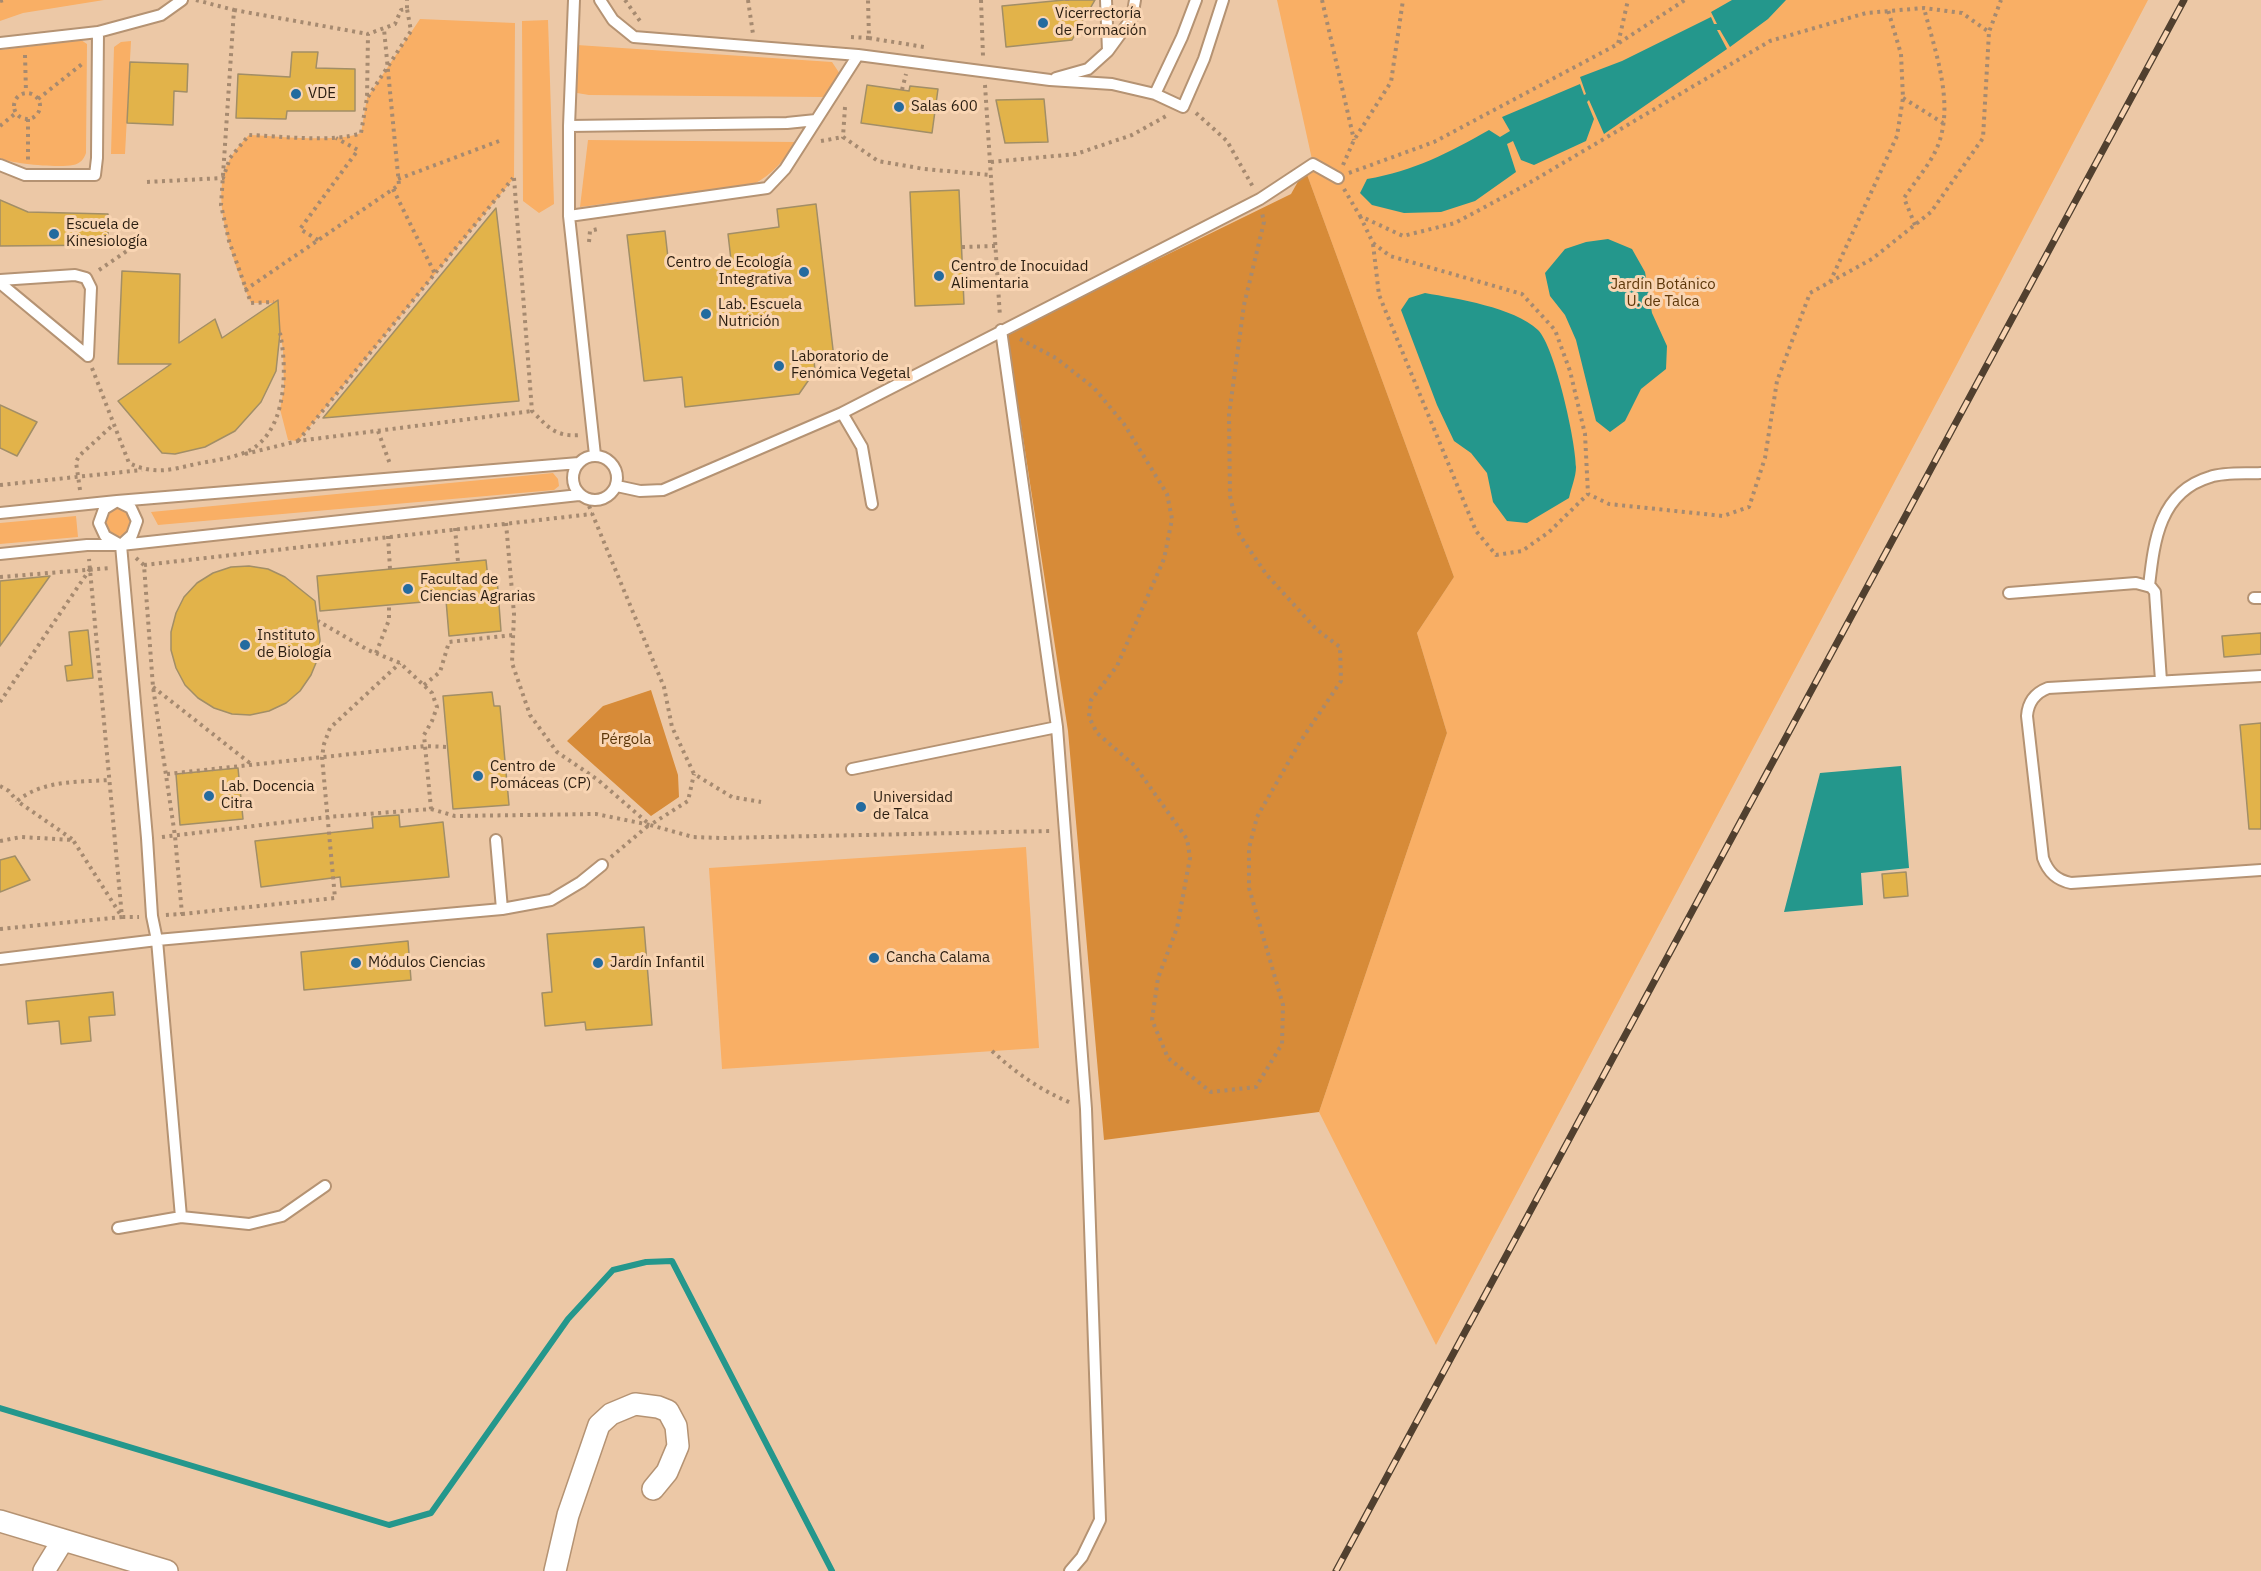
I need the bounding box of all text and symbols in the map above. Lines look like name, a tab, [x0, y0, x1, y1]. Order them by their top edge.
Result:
place label: Vicerrectoría de Formación	[1055, 5, 1147, 40]
marker: Vicerrectoría de Formación	[1036, 16, 1050, 30]
place label: VDE	[308, 85, 336, 103]
marker: VDE	[289, 87, 303, 101]
place label: Salas 600	[911, 98, 978, 116]
marker: Salas 600	[892, 100, 906, 114]
place label: Escuela de Kinesiología	[66, 216, 148, 251]
marker: Escuela de Kinesiología	[47, 227, 61, 241]
place label: Centro de Ecología Integrativa	[666, 254, 792, 289]
place label: Centro de Inocuidad Alimentaria	[951, 258, 1088, 293]
marker: Centro de Ecología Integrativa	[797, 265, 811, 279]
marker: Centro de Inocuidad Alimentaria	[932, 269, 946, 283]
park label: Jardin Botánico U. de Talca	[1610, 276, 1716, 311]
place label: Lab. Escuela Nutrición	[718, 296, 802, 331]
marker: Lab. Escuela Nutrición	[699, 307, 713, 321]
place label: Laboratorio de Fenómica Vegetal	[791, 348, 910, 383]
marker: Laboratorio de Fenómica Vegetal	[772, 359, 786, 373]
place label: Facultad de Ciencias Agrarias	[420, 571, 536, 606]
marker: Facultad de Ciencias Agrarias	[401, 582, 415, 596]
place label: Instituto de Biología	[257, 627, 332, 662]
marker: Instituto de Biología	[238, 638, 252, 652]
park label: Pérgola	[601, 731, 651, 749]
place label: Centro de Pomáceas (CP)	[490, 758, 591, 793]
marker: Centro de Pomáceas (CP)	[471, 769, 485, 783]
place label: Lab. Docencia Citra	[221, 778, 315, 813]
marker: Lab. Docencia Citra	[202, 789, 216, 803]
place label: Universidad de Talca	[873, 789, 953, 824]
marker: Universidad de Talca	[854, 800, 868, 814]
place label: Cancha Calama	[886, 949, 990, 967]
marker: Cancha Calama	[867, 951, 881, 965]
place label: Módulos Ciencias	[368, 954, 486, 972]
place label: Jardín Infantil	[610, 954, 705, 972]
marker: Módulos Ciencias	[349, 956, 363, 970]
marker: Jardín Infantil	[591, 956, 605, 970]

